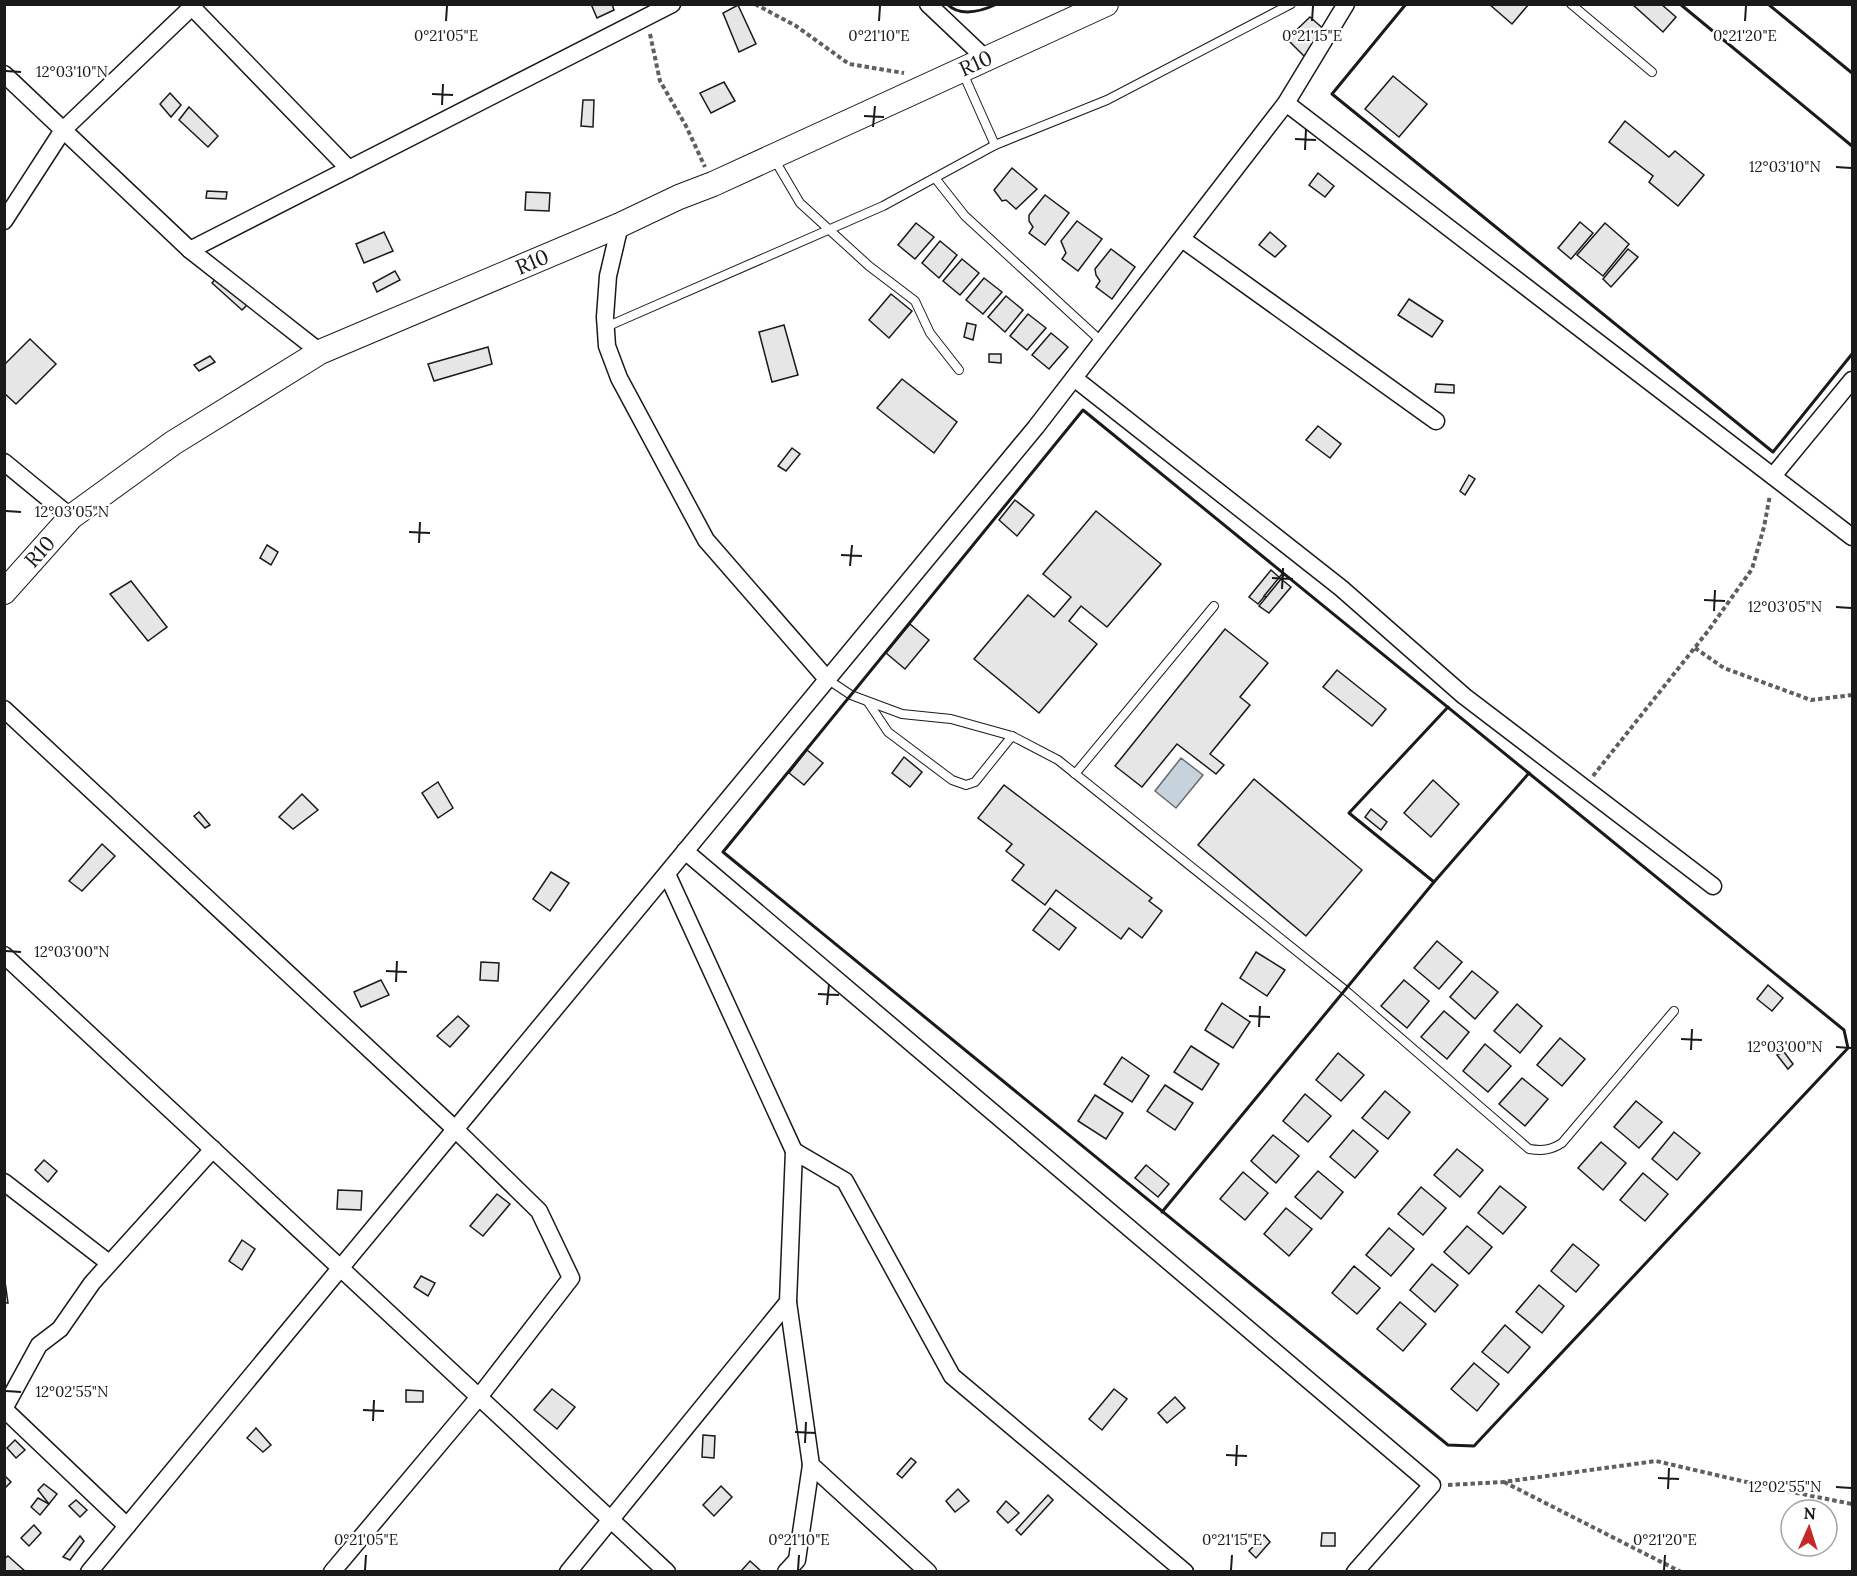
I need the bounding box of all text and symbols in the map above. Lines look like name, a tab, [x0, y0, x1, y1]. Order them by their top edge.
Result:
text: 0°21'05"E	[414, 26, 478, 45]
text: 0°21'10"E	[848, 26, 910, 45]
text: 0°21'15"E	[1282, 26, 1342, 45]
text: 0°21'20"E	[1713, 26, 1777, 45]
street label: R10	[955, 44, 997, 83]
text: 12°03'10"N	[36, 62, 108, 81]
text: 12°03'10"N	[1749, 157, 1821, 176]
street label: R10	[511, 243, 553, 281]
text: 12°03'05"N	[35, 502, 109, 521]
street label: R10	[18, 530, 61, 573]
text: 12°03'05"N	[1748, 597, 1822, 616]
text: 12°03'00"N	[34, 942, 110, 961]
text: 12°03'00"N	[1747, 1037, 1823, 1056]
text: 12°02'55"N	[36, 1382, 108, 1401]
text: 12°02'55"N	[1749, 1477, 1821, 1496]
north arrow	[1779, 1498, 1839, 1558]
text: N	[1803, 1503, 1816, 1523]
text: 0°21'05"E	[334, 1530, 398, 1549]
text: 0°21'10"E	[768, 1530, 830, 1549]
text: 0°21'15"E	[1202, 1530, 1262, 1549]
text: 0°21'20"E	[1633, 1530, 1697, 1549]

